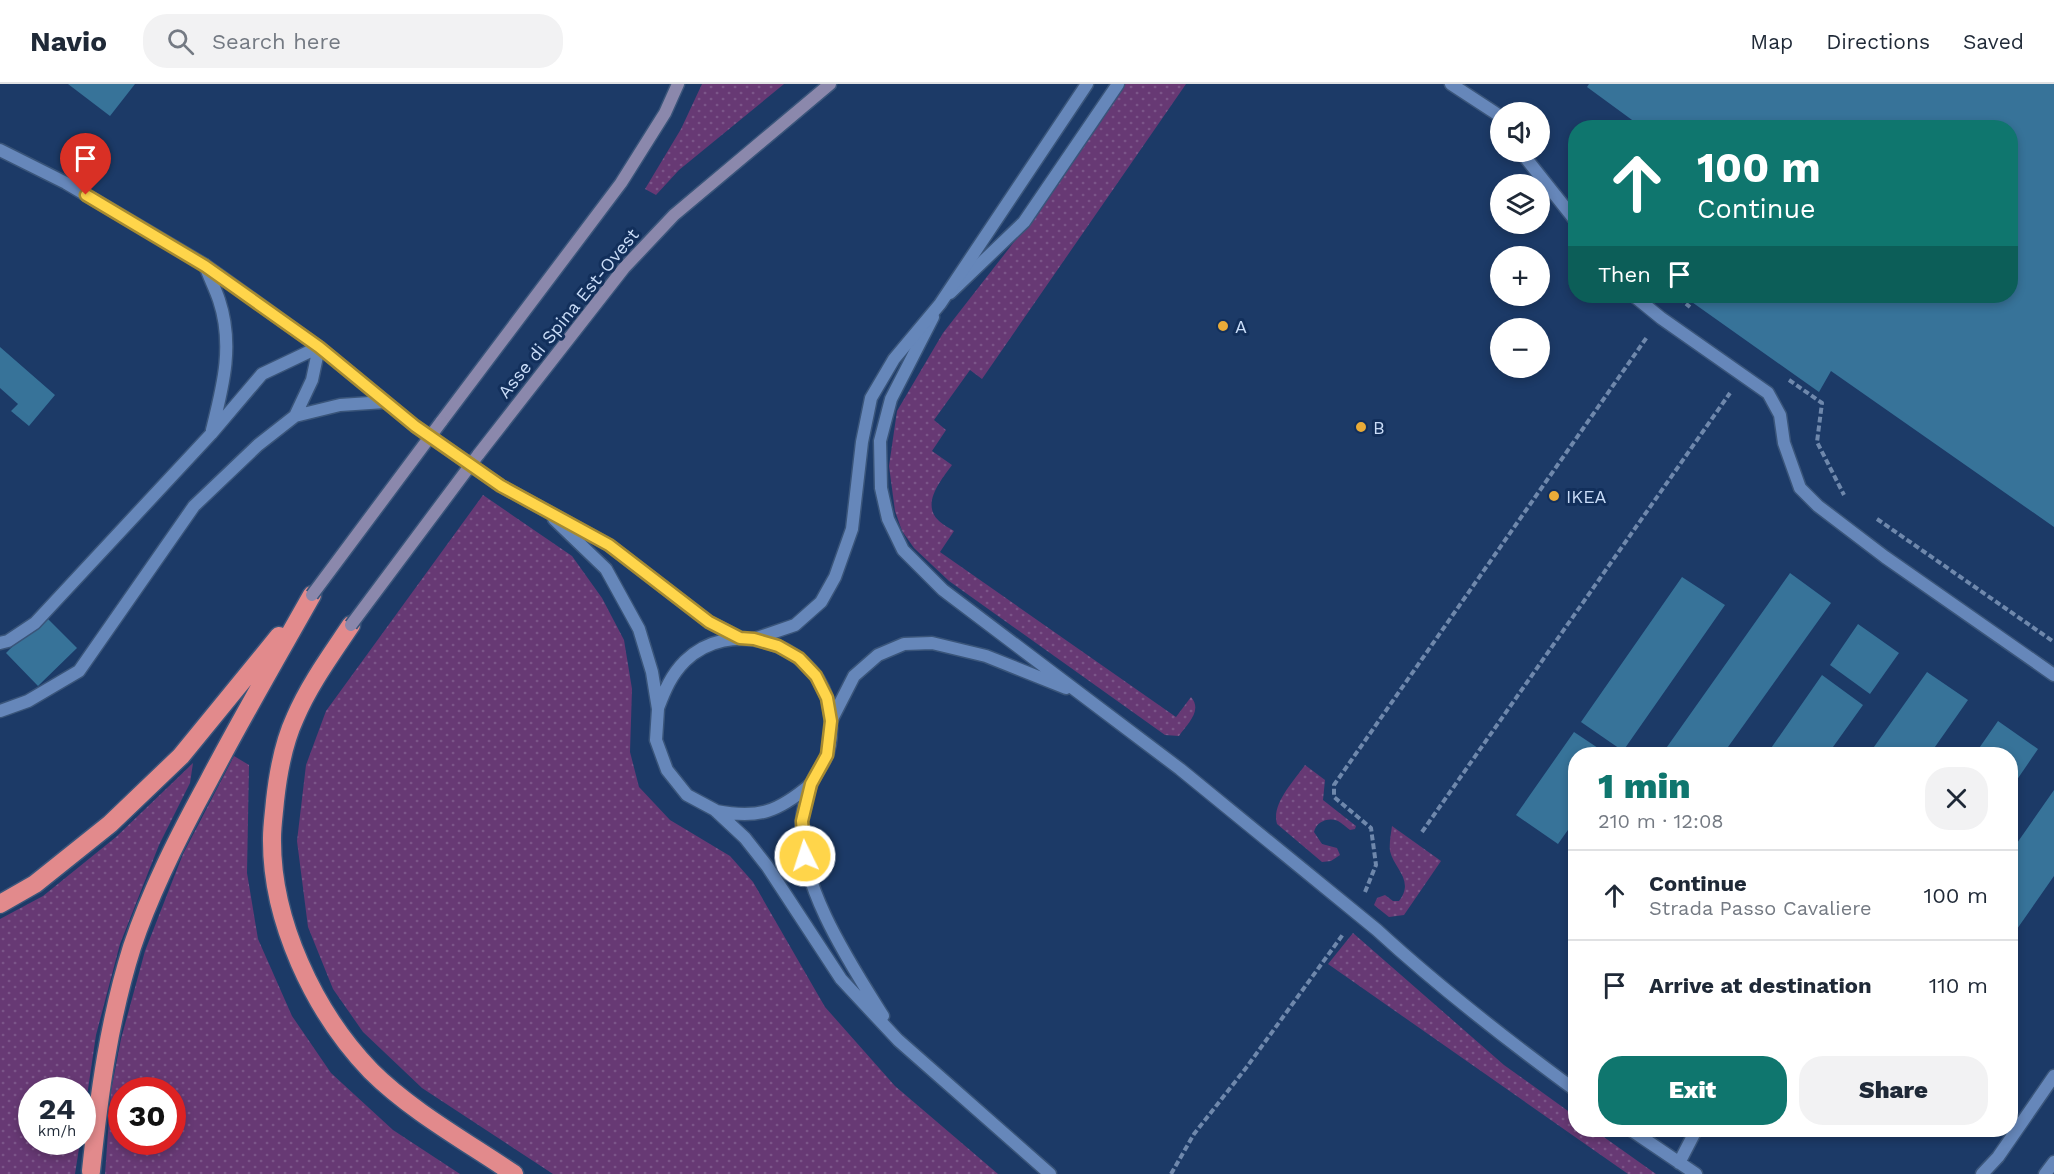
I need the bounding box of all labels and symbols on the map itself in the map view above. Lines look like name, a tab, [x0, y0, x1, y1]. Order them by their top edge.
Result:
pin	[60, 133, 111, 195]
street label: Asse di Spina Est-Ovest	[493, 224, 643, 402]
place label: A	[1235, 316, 1247, 337]
marker: A	[1216, 319, 1230, 333]
place label: B	[1373, 417, 1385, 438]
marker: B	[1354, 420, 1368, 434]
place label: IKEA	[1566, 486, 1607, 507]
marker: IKEA	[1547, 489, 1561, 503]
position arrow	[773, 824, 837, 888]
speed limit sign: 30	[108, 1077, 186, 1155]

